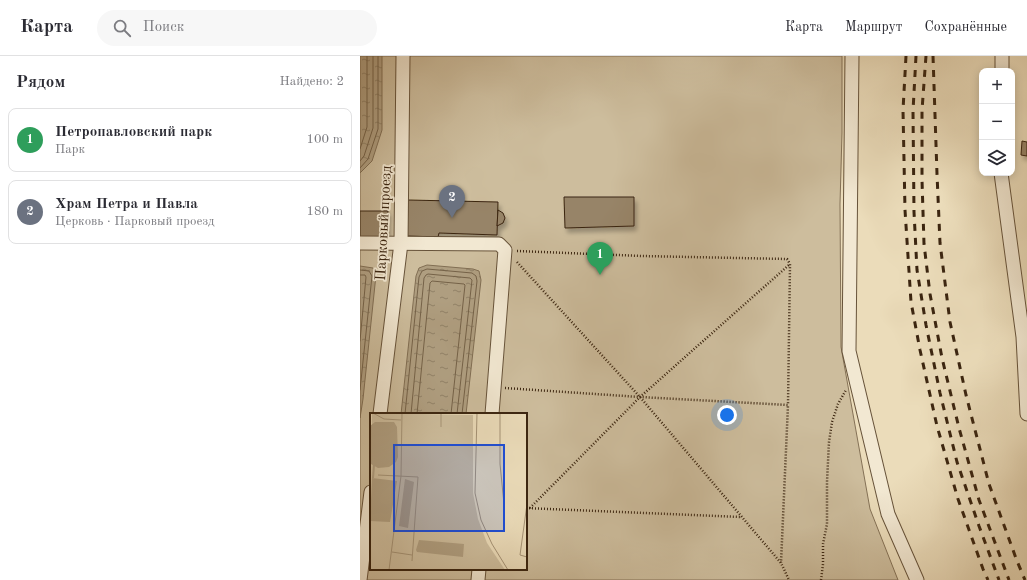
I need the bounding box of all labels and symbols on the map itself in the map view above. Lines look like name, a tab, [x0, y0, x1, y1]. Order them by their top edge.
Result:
street label: Парковый проезд	[374, 164, 395, 281]
pin: 2	[439, 185, 465, 218]
pin: 1	[587, 242, 613, 275]
your location	[717, 405, 737, 425]
inset map	[370, 413, 527, 570]

